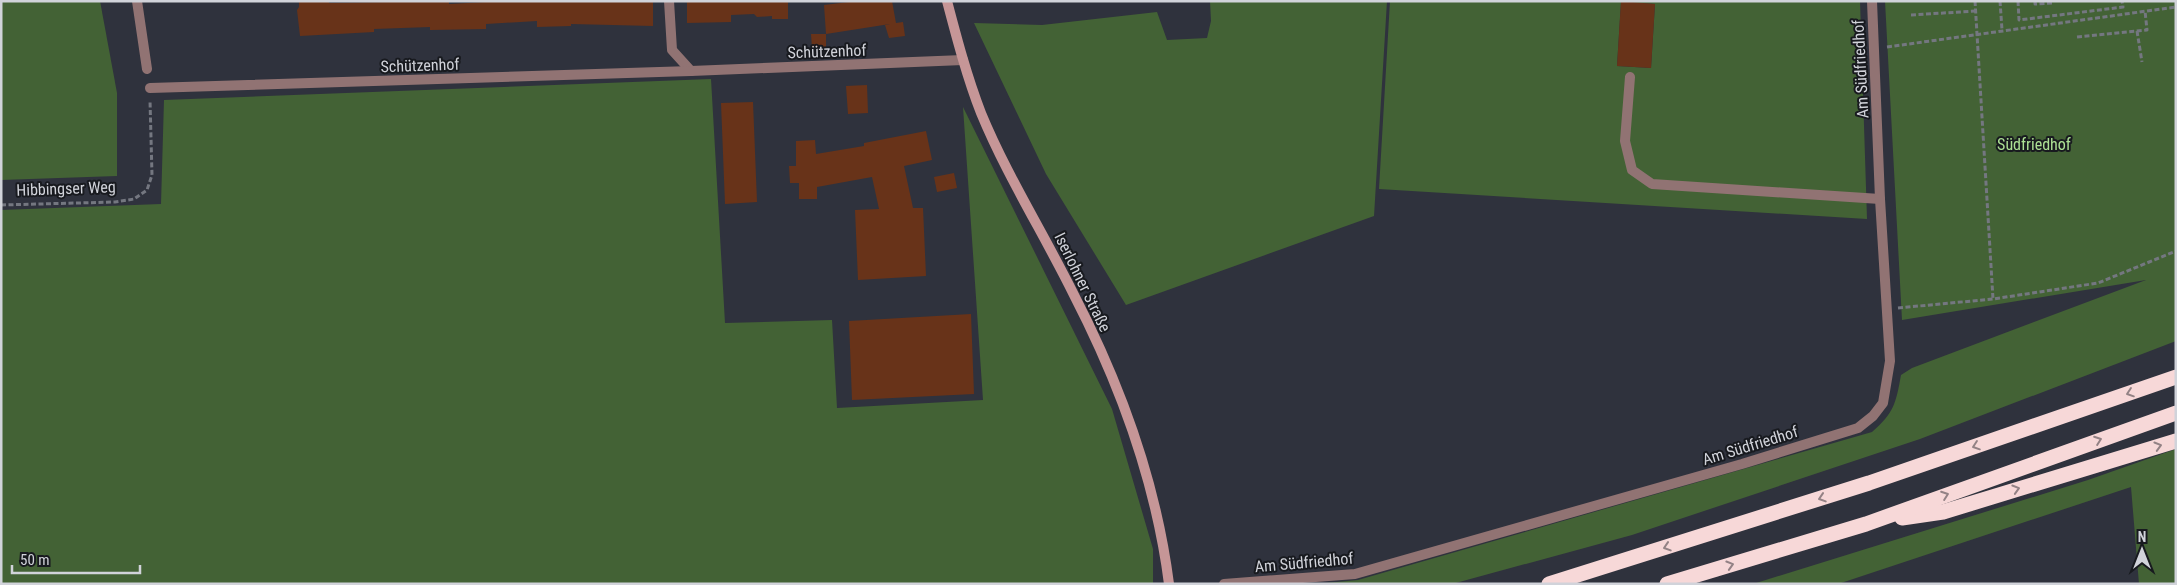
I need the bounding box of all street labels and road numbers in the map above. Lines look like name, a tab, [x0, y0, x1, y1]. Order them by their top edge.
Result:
street label: Am Südfriedhof	[1848, 19, 1873, 119]
street label: Schützenhof	[787, 41, 867, 62]
street label: Schützenhof	[380, 55, 460, 76]
street label: Hibbingser Weg	[16, 177, 116, 200]
street label: Iserlohner Straße	[1050, 230, 1115, 335]
street label: Am Südfriedhof	[1700, 422, 1800, 469]
street label: Am Südfriedhof	[1254, 549, 1354, 576]

